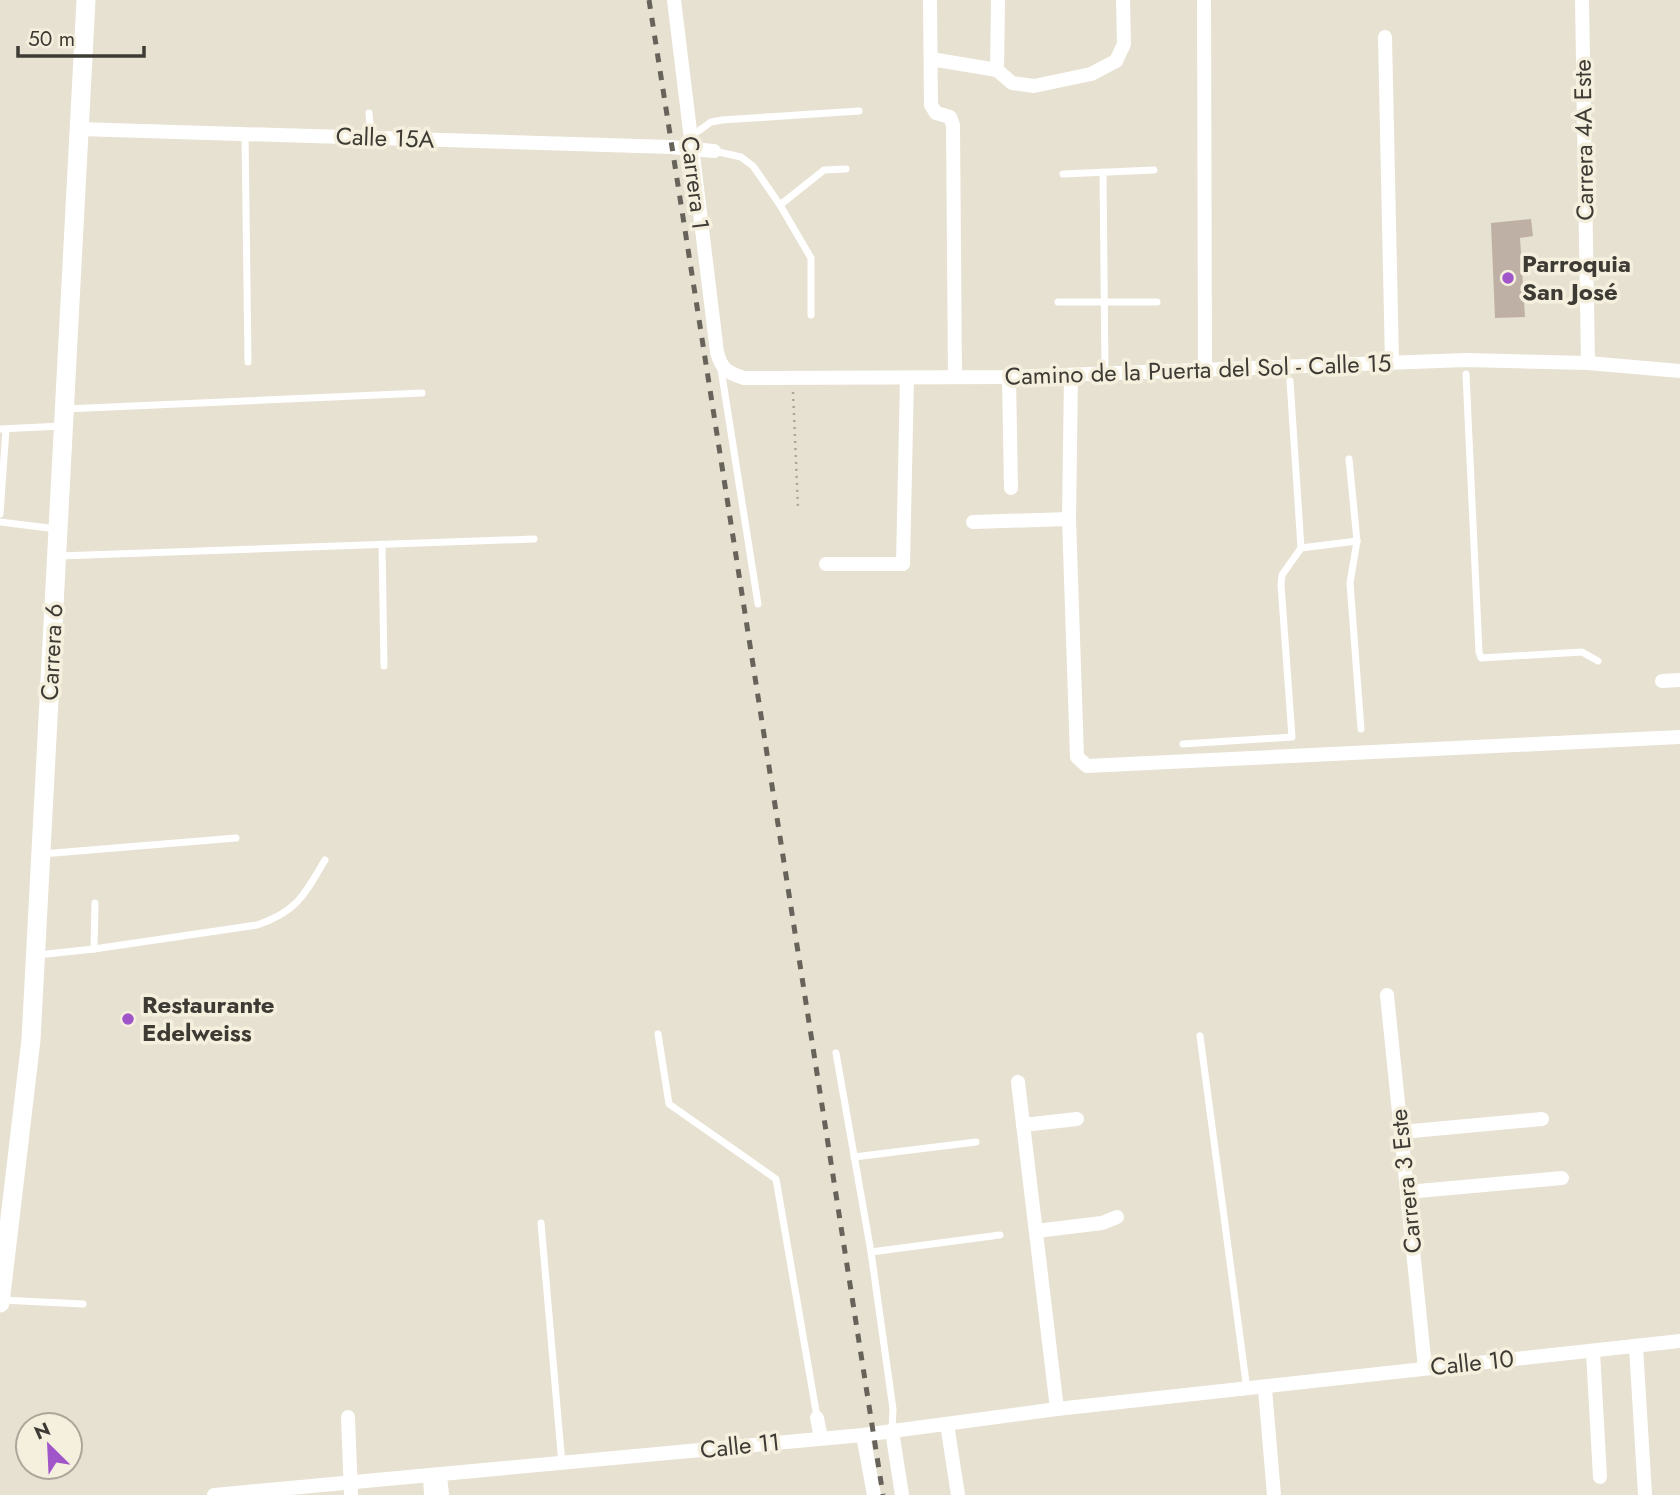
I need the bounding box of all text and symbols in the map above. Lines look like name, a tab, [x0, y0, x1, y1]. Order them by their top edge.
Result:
scale bar	[18, 14, 144, 58]
text: 50 m	[28, 24, 75, 54]
street label: Carrera 4A Este	[1565, 59, 1602, 221]
street label: Calle 15A	[335, 118, 435, 157]
street label: Carrera 1	[672, 134, 719, 232]
place label: Parroquia San José	[1522, 246, 1631, 309]
marker: Parroquia San José	[1500, 270, 1516, 286]
street label: Camino de la Puerta del Sol - Calle 15	[1004, 345, 1392, 394]
street label: Carrera 6	[31, 602, 72, 701]
place label: Restaurante Edelweiss	[142, 987, 275, 1050]
marker: Restaurante Edelweiss	[120, 1011, 136, 1027]
street label: Carrera 3 Este	[1381, 1107, 1430, 1255]
street label: Calle 10	[1428, 1341, 1515, 1384]
north arrow	[14, 1411, 84, 1481]
text: N	[30, 1416, 55, 1446]
street label: Calle 11	[698, 1424, 782, 1467]

